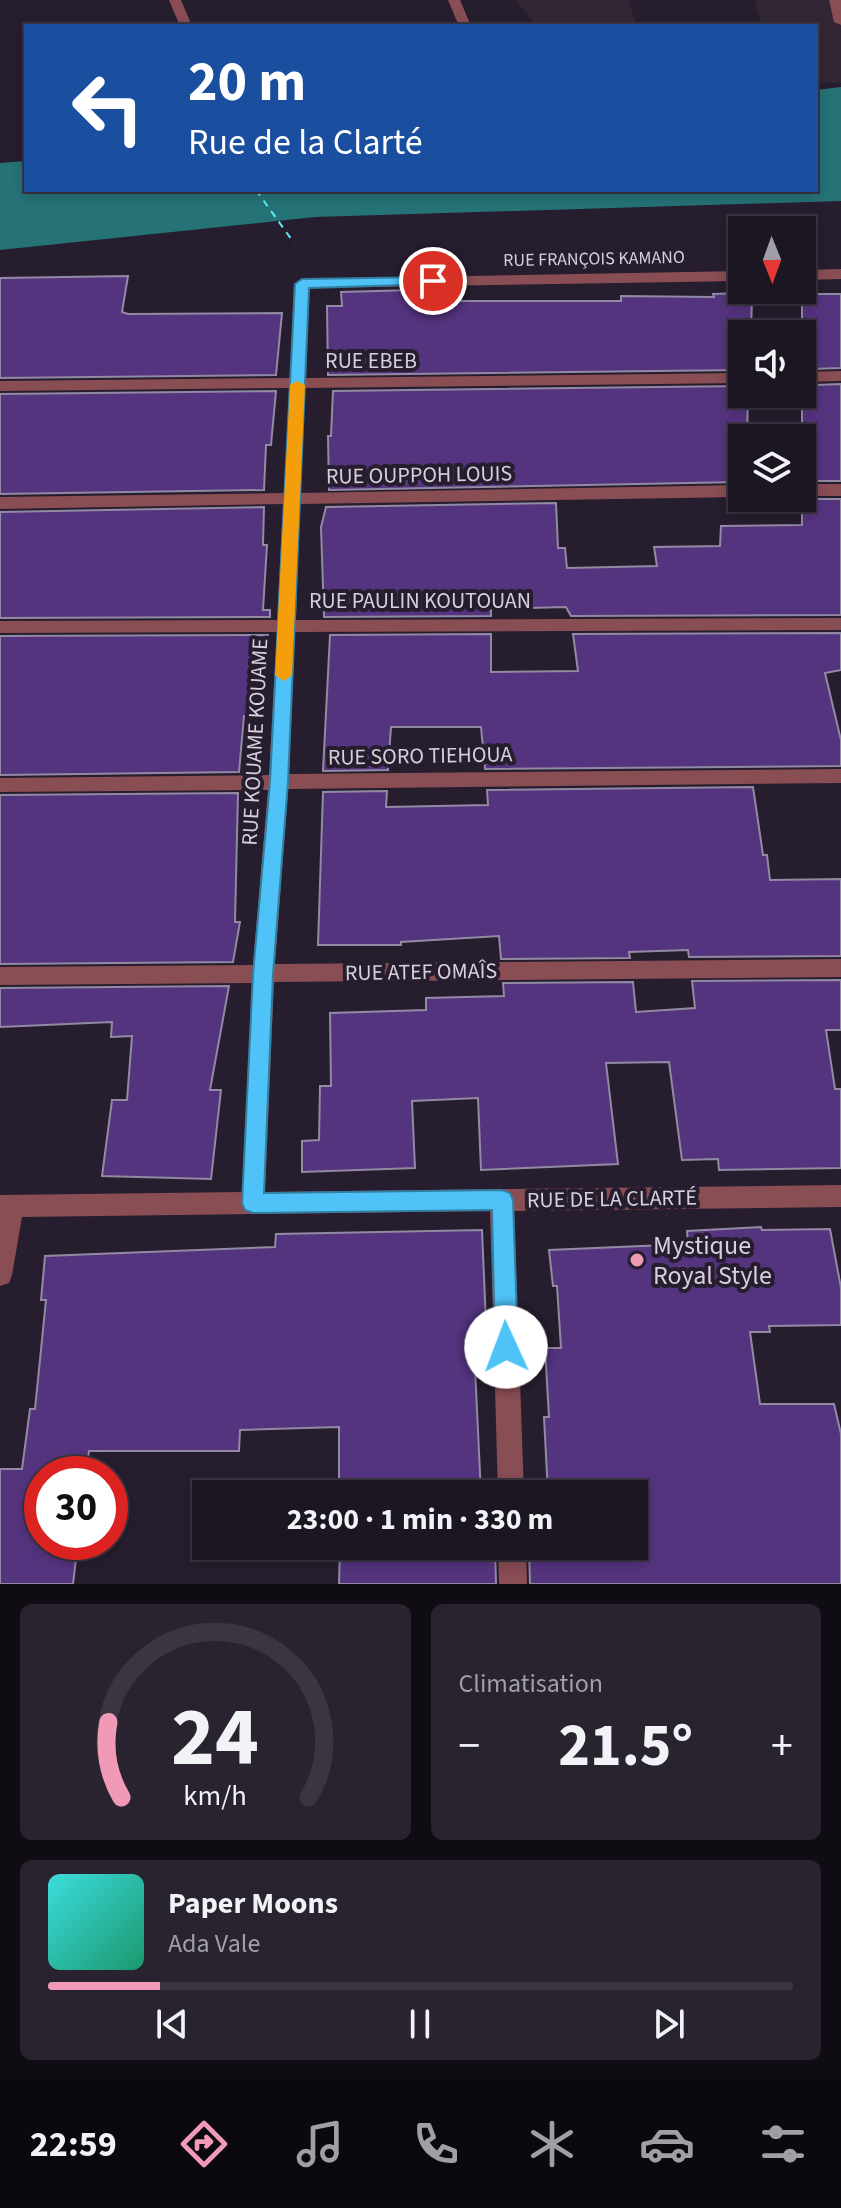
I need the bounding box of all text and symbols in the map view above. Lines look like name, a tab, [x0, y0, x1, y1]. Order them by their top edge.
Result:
text: 20 m	[188, 43, 306, 122]
icon: left	[56, 56, 160, 160]
text: Rue de la Clarté	[188, 117, 423, 168]
north arrow	[728, 216, 816, 304]
map controls	[728, 216, 816, 512]
street label: RUE FRANÇOIS KAMANO	[503, 245, 685, 273]
pin	[399, 247, 467, 315]
icon: arrive	[411, 259, 455, 303]
button: sound	[728, 320, 816, 408]
street label: RUE EBEB	[325, 345, 417, 377]
button: layers	[728, 424, 816, 512]
street label: RUE OUPPOH LOUIS	[326, 457, 512, 493]
street label: RUE PAULIN KOUTOUAN	[309, 585, 531, 617]
street label: RUE KOUAME KOUAME	[234, 637, 276, 847]
street label: RUE SORO TIEHOUA	[327, 738, 513, 774]
street label: RUE ATEF OMAÎS	[345, 955, 497, 989]
street label: RUE DE LA CLARTÉ	[527, 1182, 697, 1216]
place label: Mystique Royal Style	[653, 1227, 772, 1294]
marker: Mystique Royal Style	[628, 1251, 646, 1269]
position arrow	[464, 1305, 548, 1389]
speed limit sign: 30	[24, 1456, 128, 1560]
text: 23:00 · 1 min · 330 m	[287, 1498, 553, 1541]
text: Climatisation	[459, 1665, 603, 1702]
text: 24	[171, 1679, 259, 1797]
text: 21.5°	[558, 1704, 693, 1789]
text: −	[459, 1715, 480, 1778]
text: +	[771, 1715, 793, 1778]
text: km/h	[184, 1776, 247, 1816]
text: Paper Moons	[168, 1882, 338, 1925]
text: Ada Vale	[168, 1925, 260, 1962]
icon: previous	[150, 2002, 194, 2046]
icon: pause	[398, 2002, 442, 2046]
icon: next	[647, 2002, 691, 2046]
icon: directions	[176, 2116, 232, 2172]
icon: music	[292, 2116, 348, 2172]
icon: phone	[408, 2116, 464, 2172]
icon: climate	[524, 2116, 580, 2172]
icon: car	[639, 2116, 695, 2172]
icon: filters	[755, 2116, 811, 2172]
text: 22:59	[30, 2119, 117, 2170]

